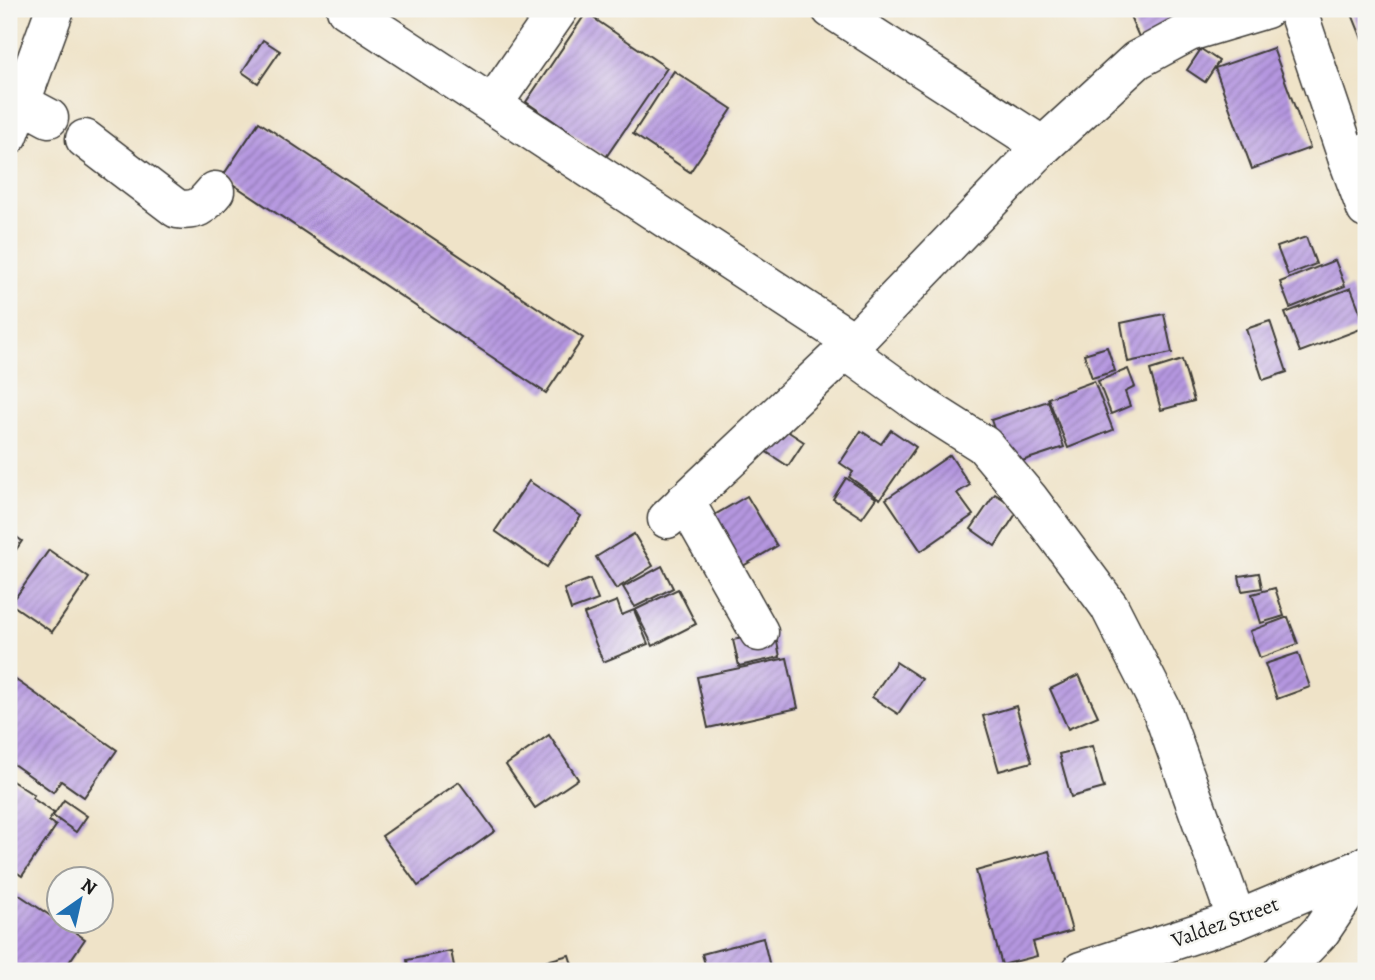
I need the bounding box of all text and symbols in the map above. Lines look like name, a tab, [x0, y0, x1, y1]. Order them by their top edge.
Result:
north arrow	[46, 864, 116, 934]
text: N	[76, 872, 102, 901]
street label: Valdez Street	[1167, 890, 1283, 955]

